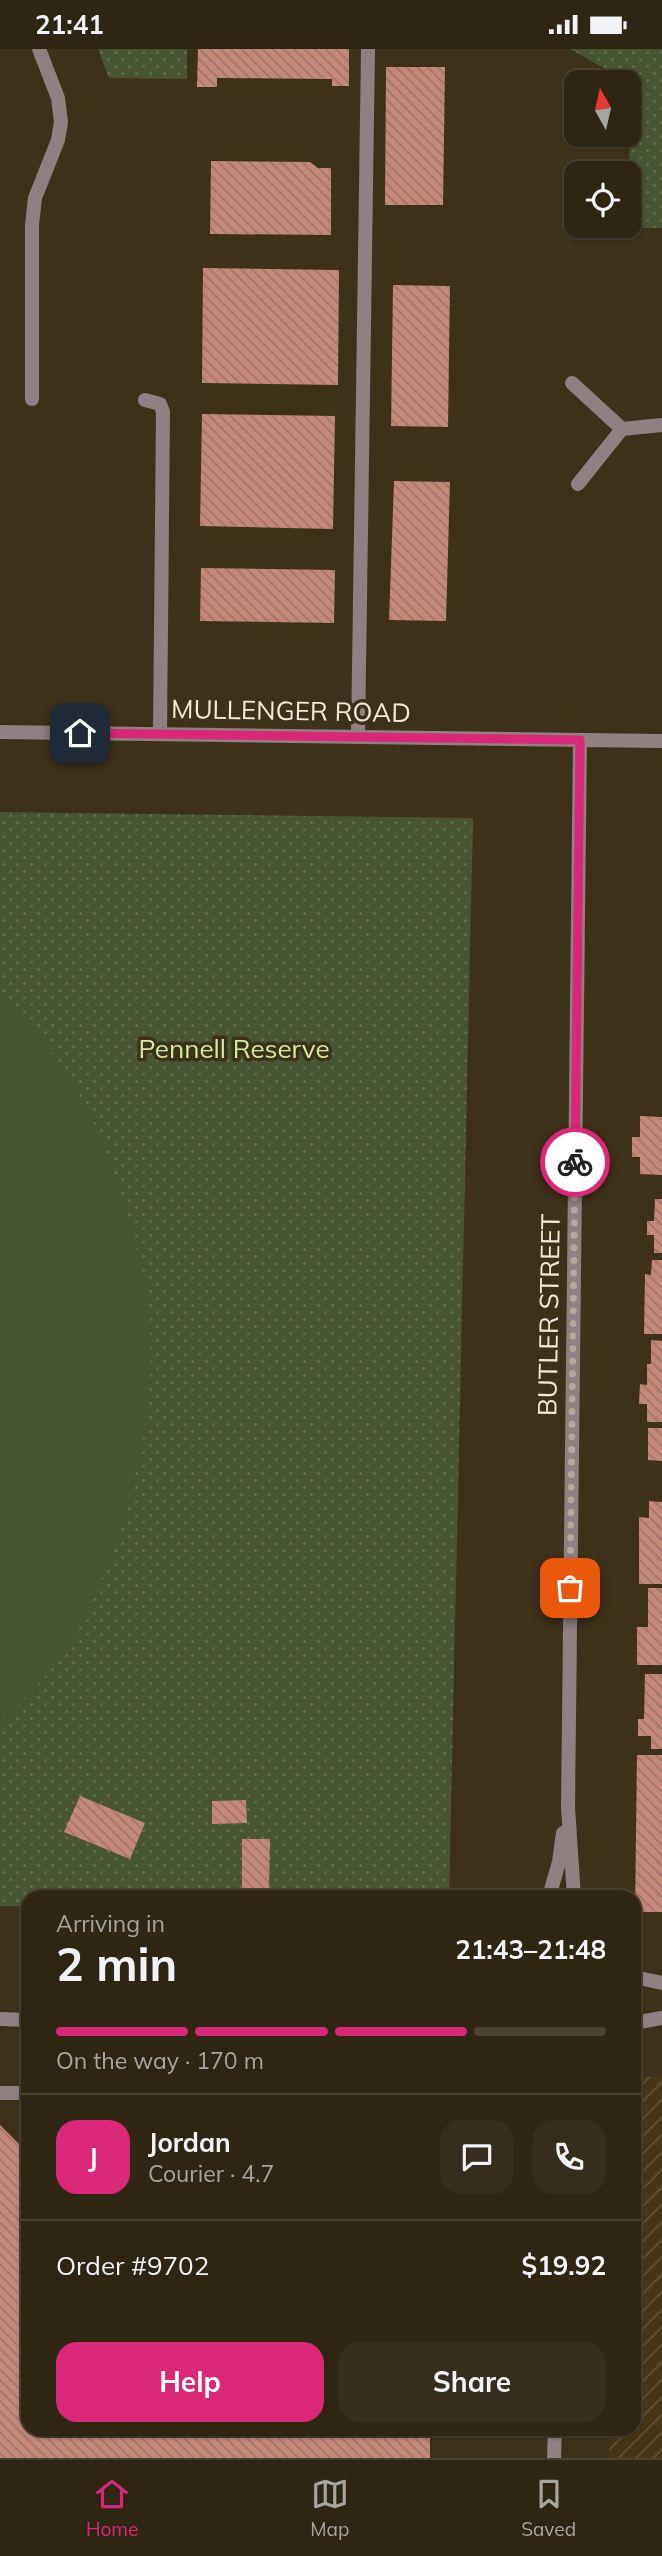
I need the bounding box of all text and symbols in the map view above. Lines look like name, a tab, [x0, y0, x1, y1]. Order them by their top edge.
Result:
text: 21:41	[35, 8, 104, 41]
north arrow	[564, 70, 640, 147]
map controls	[564, 70, 641, 238]
button: locate	[564, 161, 641, 238]
street label: MULLENGER ROAD	[171, 692, 411, 729]
pin	[50, 703, 110, 763]
icon: home	[61, 714, 99, 752]
park label: Pennell Reserve	[138, 1032, 330, 1065]
courier	[540, 1127, 610, 1197]
icon: bike	[556, 1143, 594, 1181]
street label: BUTLER STREET	[530, 1213, 567, 1416]
pin	[540, 1558, 600, 1618]
icon: bag	[551, 1569, 589, 1607]
text: Arriving in	[56, 1909, 165, 1938]
text: 21:43–21:48	[455, 1933, 606, 1966]
text: 2 min	[56, 1935, 177, 1993]
text: On the way · 170 m	[56, 2046, 264, 2075]
button: chat	[440, 2120, 514, 2194]
button: phone	[532, 2120, 606, 2194]
text: Jordan	[148, 2126, 231, 2159]
text: J	[88, 2141, 98, 2174]
text: Courier · 4.7	[148, 2159, 274, 2188]
text: Order #9702	[56, 2249, 209, 2282]
text: $19.92	[522, 2249, 606, 2282]
button: Help	[56, 2342, 324, 2422]
button: Share	[338, 2342, 606, 2422]
tab: Home	[86, 2475, 138, 2541]
tab: Map	[310, 2475, 349, 2541]
tab: Saved	[521, 2475, 576, 2541]

